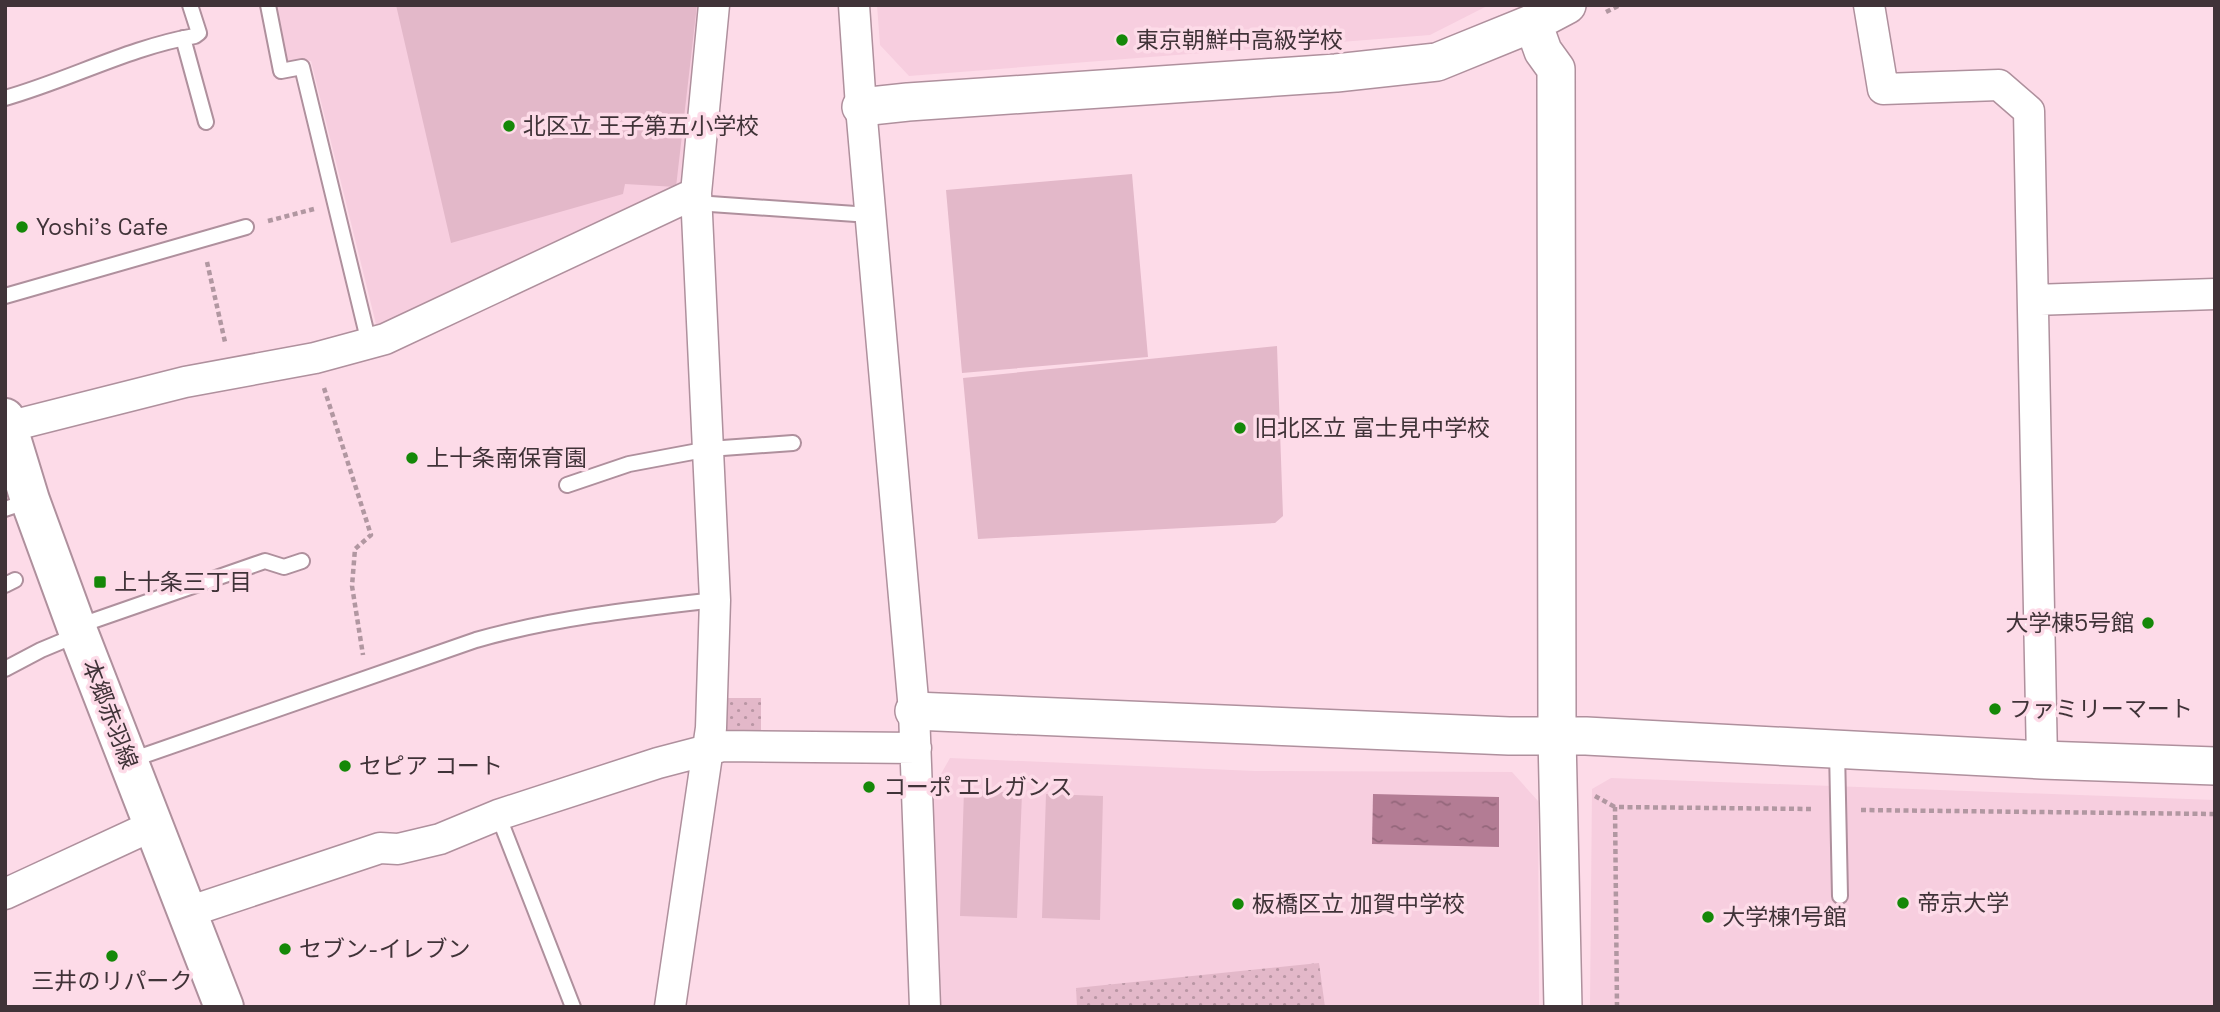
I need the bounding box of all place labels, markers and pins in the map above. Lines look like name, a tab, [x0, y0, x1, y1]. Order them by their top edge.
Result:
place label: 東京朝鮮中高級学校	[1136, 25, 1343, 55]
marker: 東京朝鮮中高級学校	[1114, 32, 1130, 48]
place label: 北区立 王子第五小学校	[523, 111, 759, 141]
marker: 北区立 王子第五小学校	[501, 118, 517, 134]
place label: Yoshi's Cafe	[36, 212, 168, 242]
marker: Yoshi's Cafe	[14, 219, 30, 235]
place label: 旧北区立 富士見中学校	[1254, 413, 1490, 443]
marker: 旧北区立 富士見中学校	[1232, 420, 1248, 436]
place label: 上十条南保育園	[426, 443, 587, 473]
marker: 上十条南保育園	[404, 450, 420, 466]
place label: 上十条三丁目	[114, 567, 252, 597]
marker: 上十条三丁目	[92, 574, 108, 590]
place label: 大学棟5号館	[2005, 608, 2134, 638]
marker: 大学棟5号館	[2140, 615, 2156, 631]
place label: ファミリーマート	[2009, 694, 2193, 724]
marker: ファミリーマート	[1987, 701, 2003, 717]
place label: セピア コート	[359, 751, 503, 781]
marker: セピア コート	[337, 758, 353, 774]
place label: コーポ エレガンス	[883, 772, 1072, 802]
marker: コーポ エレガンス	[861, 779, 877, 795]
place label: 帝京大学	[1917, 888, 2009, 918]
place label: 板橋区立 加賀中学校	[1252, 889, 1465, 919]
marker: 帝京大学	[1895, 895, 1911, 911]
marker: 板橋区立 加賀中学校	[1230, 896, 1246, 912]
place label: 大学棟1号館	[1722, 902, 1847, 932]
marker: 大学棟1号館	[1700, 909, 1716, 925]
place label: セブン-イレブン	[299, 934, 470, 964]
marker: セブン-イレブン	[277, 941, 293, 957]
marker: 三井のリパーク	[104, 948, 120, 964]
place label: 三井のリパーク	[32, 966, 193, 996]

